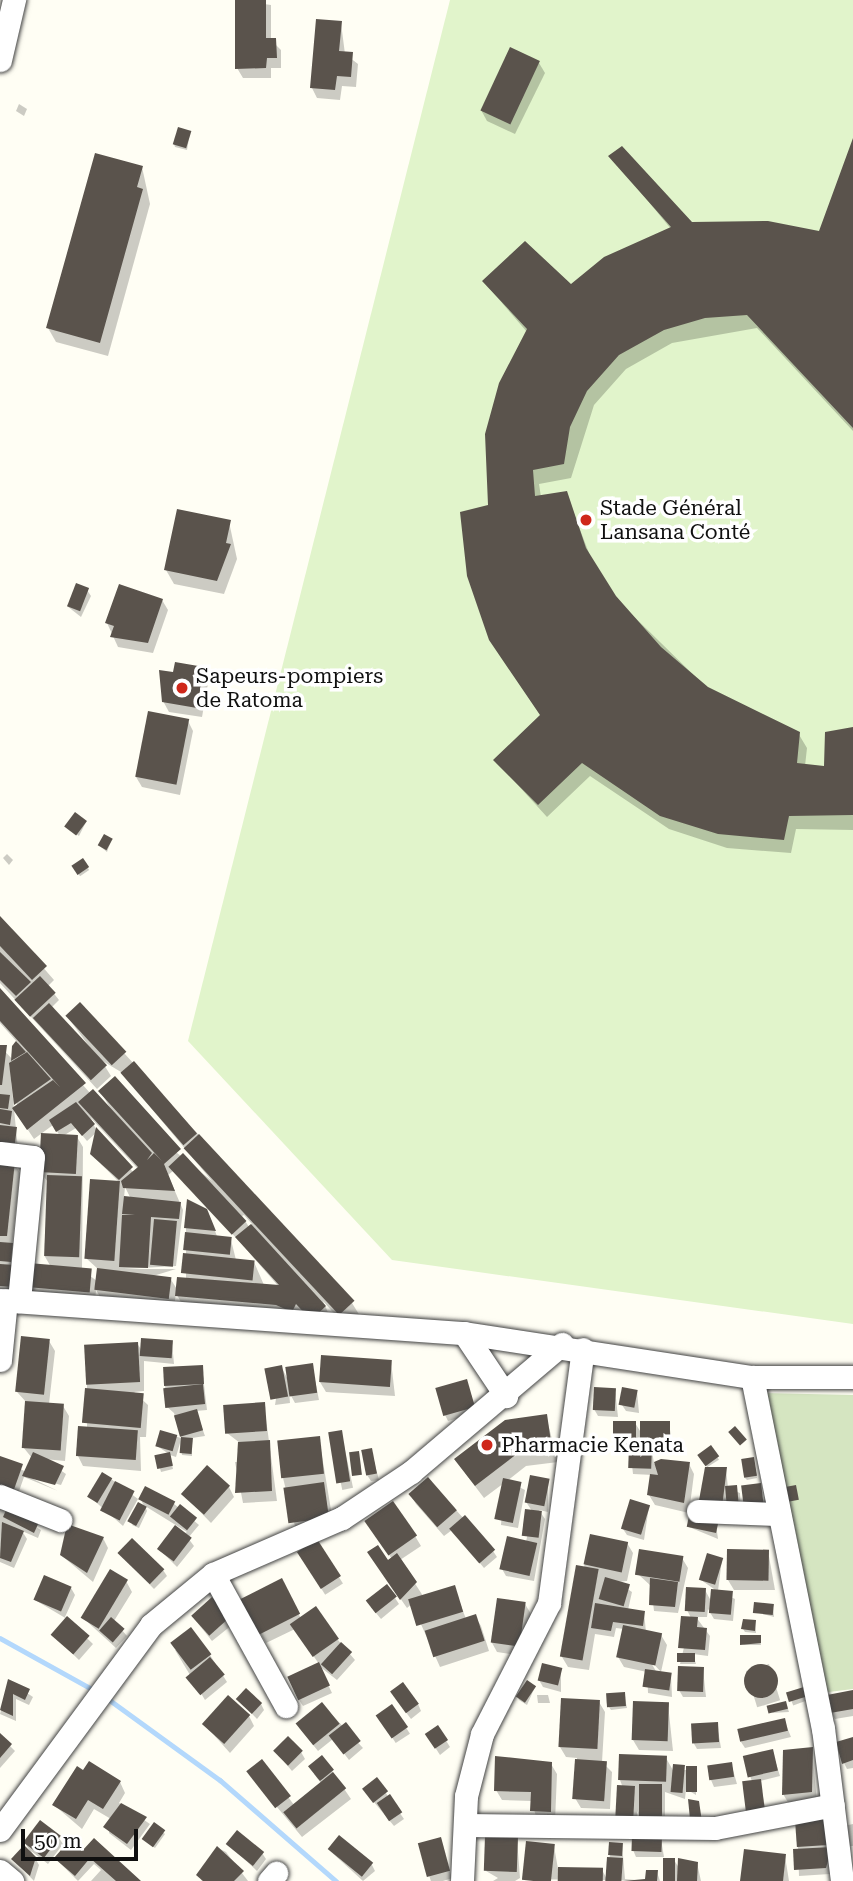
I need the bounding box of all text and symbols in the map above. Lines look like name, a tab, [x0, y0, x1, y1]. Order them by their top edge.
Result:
place label: Stade Général Lansana Conté	[600, 495, 750, 545]
marker: Stade Général Lansana Conté	[578, 512, 594, 528]
place label: Sapeurs-pompiers de Ratoma	[196, 663, 383, 713]
marker: Sapeurs-pompiers de Ratoma	[174, 680, 190, 696]
place label: Pharmacie Kenata	[501, 1432, 684, 1458]
marker: Pharmacie Kenata	[479, 1437, 495, 1453]
scale bar	[24, 1814, 142, 1858]
text: 50 m	[34, 1829, 82, 1853]

